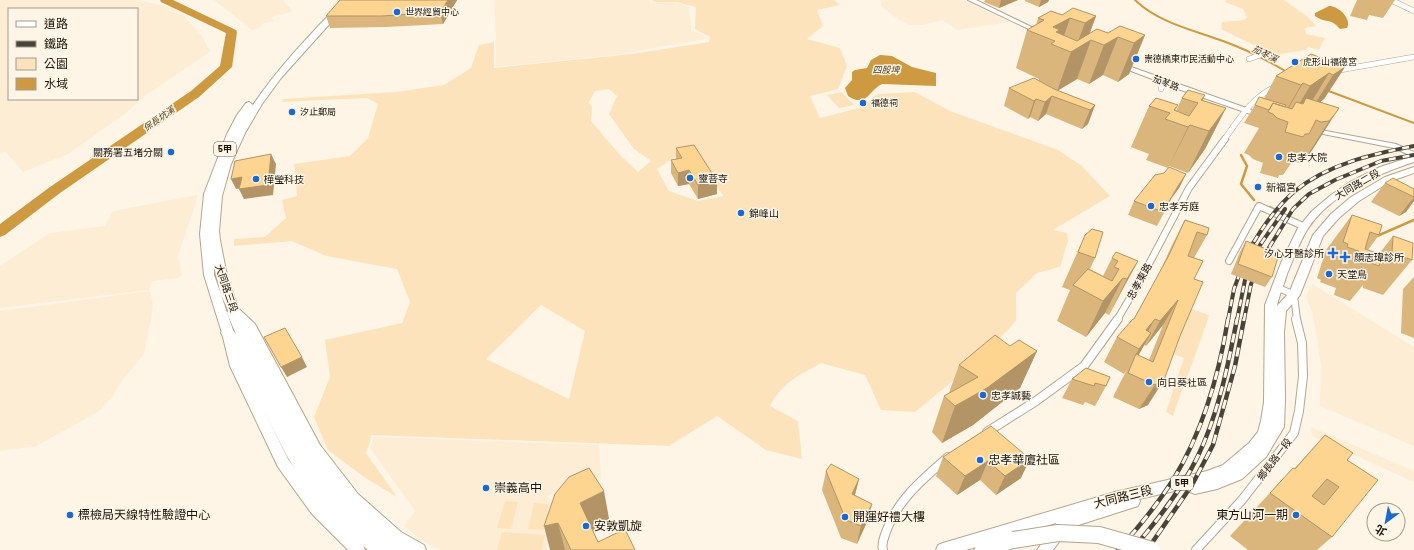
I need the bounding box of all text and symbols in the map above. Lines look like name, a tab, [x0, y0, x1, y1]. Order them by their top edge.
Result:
place label: 世界經貿中心	[405, 6, 459, 17]
marker: 世界經貿中心	[392, 7, 402, 17]
legend	[8, 8, 138, 100]
text: 道路	[44, 16, 68, 30]
text: 鐵路	[44, 36, 68, 50]
water label: 茄苳溪	[1251, 43, 1282, 65]
place label: 崇德橋東市民活動中心	[1144, 53, 1234, 64]
marker: 崇德橋東市民活動中心	[1131, 54, 1141, 64]
text: 公園	[44, 56, 68, 70]
place label: 虎形山福德宮	[1303, 56, 1357, 67]
marker: 虎形山福德宮	[1290, 57, 1300, 67]
water label: 四股埤	[872, 64, 900, 75]
street label: 茄苳路	[1152, 73, 1181, 93]
text: 水域	[44, 76, 68, 90]
place label: 福德祠	[871, 97, 898, 108]
marker: 福德祠	[858, 98, 868, 108]
water label: 保長坑溪	[141, 103, 178, 133]
place label: 汐止郵局	[300, 106, 336, 117]
marker: 汐止郵局	[287, 107, 297, 117]
road number: 5甲	[214, 142, 236, 156]
place label: 關務署五堵分關	[93, 146, 163, 158]
marker: 關務署五堵分關	[166, 147, 176, 157]
place label: 忠孝大院	[1287, 151, 1327, 163]
marker: 忠孝大院	[1274, 152, 1284, 162]
street label: 大同路二段	[1332, 166, 1382, 202]
place label: 靈菩寺	[698, 172, 728, 184]
place label: 樺瑩科技	[264, 173, 304, 185]
marker: 靈菩寺	[685, 173, 695, 183]
marker: 樺瑩科技	[251, 174, 261, 184]
place label: 新福宮	[1266, 181, 1296, 193]
marker: 新福宮	[1253, 182, 1263, 192]
place label: 忠孝芳庭	[1159, 200, 1199, 212]
marker: 忠孝芳庭	[1146, 201, 1156, 211]
place label: 錦峰山	[749, 207, 779, 219]
marker: 錦峰山	[736, 208, 746, 218]
place label: 汐心牙醫診所	[1264, 247, 1324, 259]
marker: 汐心牙醫診所	[1327, 247, 1339, 259]
marker: 顏志瑋診所	[1339, 251, 1351, 263]
place label: 顏志瑋診所	[1354, 251, 1404, 263]
street label: 忠孝東路	[1124, 261, 1154, 301]
street label: 大同路三段	[213, 262, 241, 314]
place label: 天堂鳥	[1337, 268, 1367, 280]
marker: 天堂鳥	[1324, 269, 1334, 279]
place label: 向日葵社區	[1157, 376, 1207, 388]
marker: 向日葵社區	[1144, 377, 1154, 387]
place label: 忠孝誠藝	[991, 389, 1031, 401]
marker: 忠孝誠藝	[978, 390, 988, 400]
street label: 鄉長路一段	[1254, 435, 1294, 483]
place label: 忠孝華廈社區	[988, 452, 1060, 466]
marker: 忠孝華廈社區	[975, 455, 985, 465]
road number: 5甲	[1171, 476, 1193, 490]
place label: 崇義高中	[494, 480, 542, 494]
street label: 大同路三段	[1092, 482, 1154, 510]
marker: 崇義高中	[481, 483, 491, 493]
north arrow	[1366, 502, 1406, 542]
place label: 標檢局天線特性驗證中心	[78, 507, 210, 521]
place label: 東方山河一期	[1216, 507, 1288, 521]
place label: 開運好禮大樓	[853, 509, 925, 523]
marker: 標檢局天線特性驗證中心	[65, 510, 75, 520]
marker: 東方山河一期	[1291, 510, 1301, 520]
marker: 開運好禮大樓	[840, 512, 850, 522]
place label: 安敦凱旋	[594, 518, 642, 532]
marker: 安敦凱旋	[581, 521, 591, 531]
text: 北	[1372, 522, 1389, 539]

